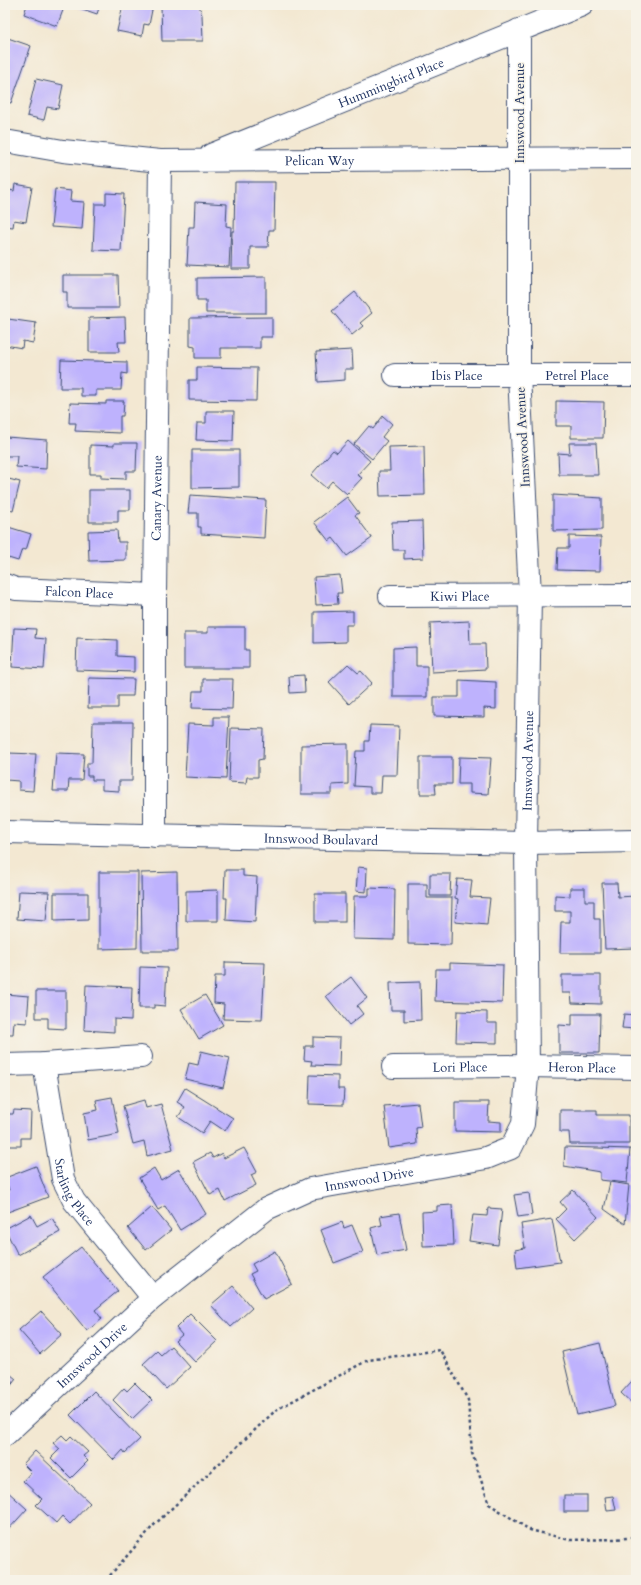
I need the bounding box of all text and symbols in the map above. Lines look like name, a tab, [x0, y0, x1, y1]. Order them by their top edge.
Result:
street label: Hummingbird Place	[336, 54, 447, 113]
street label: Innswood Avenue	[511, 63, 529, 163]
street label: Pelican Way	[285, 152, 355, 170]
street label: Ibis Place	[431, 367, 483, 385]
street label: Petrel Place	[545, 367, 609, 385]
street label: Innswood Avenue	[511, 386, 535, 488]
street label: Canary Avenue	[148, 455, 167, 541]
street label: Falcon Place	[44, 582, 114, 603]
street label: Kiwi Place	[430, 588, 490, 606]
street label: Innswood Avenue	[519, 710, 538, 811]
street label: Innswood Boulavard	[264, 829, 378, 850]
street label: Lori Place	[432, 1058, 488, 1077]
street label: Heron Place	[548, 1058, 616, 1078]
street label: Starling Place	[50, 1157, 99, 1230]
street label: Innswood Drive	[324, 1163, 415, 1196]
street label: Innswood Drive	[53, 1318, 131, 1393]

